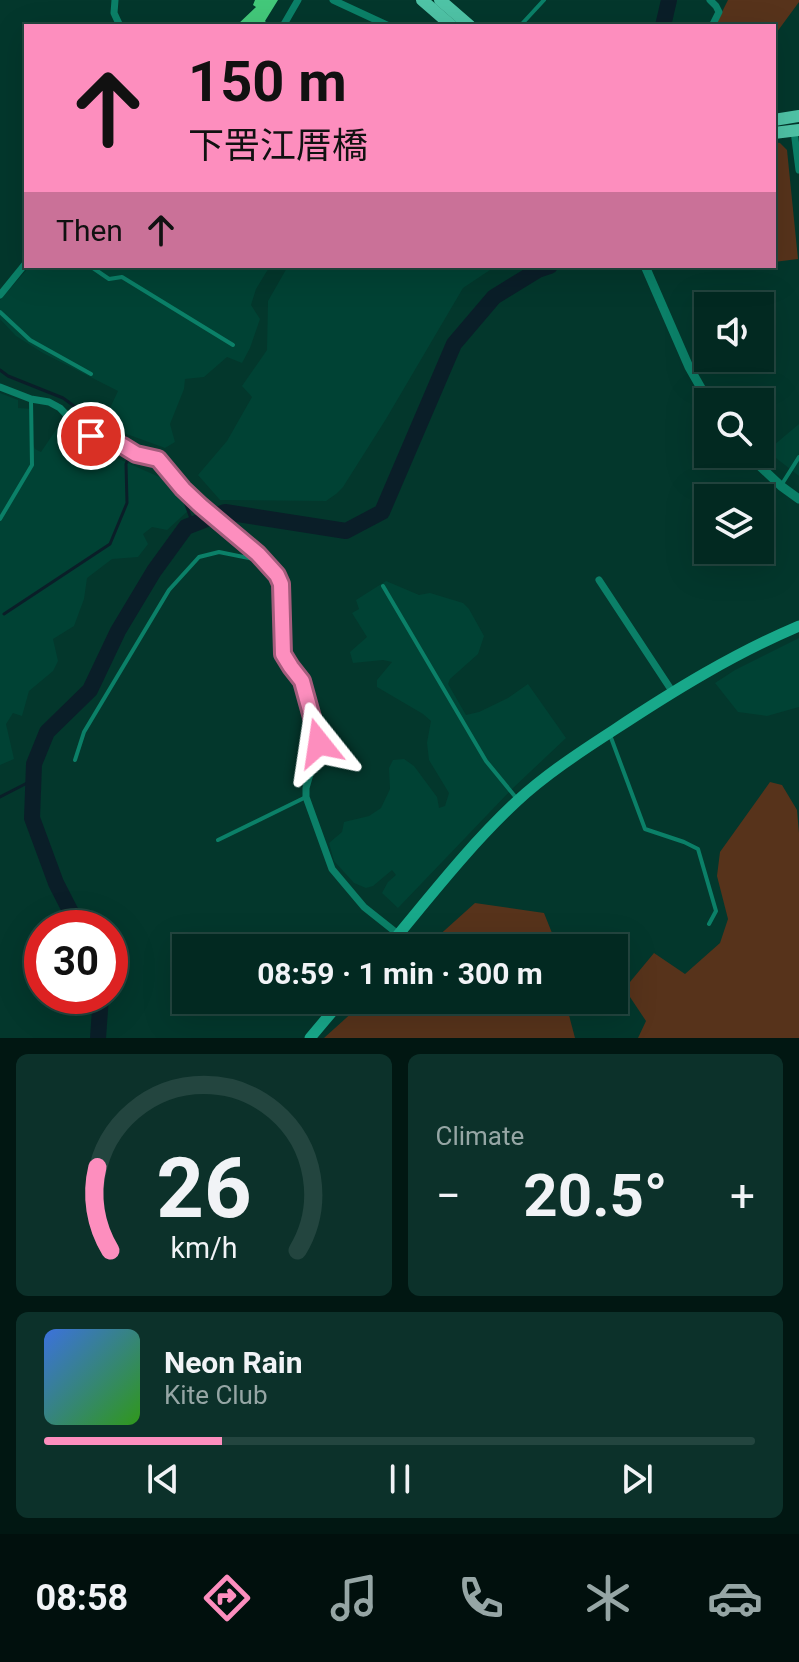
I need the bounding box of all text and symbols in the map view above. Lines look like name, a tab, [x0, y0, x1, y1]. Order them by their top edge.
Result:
text: 150 m	[188, 49, 347, 115]
icon: ahead	[56, 56, 160, 160]
text: 下罟江厝橋	[188, 125, 368, 167]
icon: ahead	[139, 208, 183, 252]
text: Then	[56, 213, 123, 248]
map controls	[694, 292, 774, 564]
button: sound	[694, 292, 774, 372]
button: search	[694, 388, 774, 468]
pin	[57, 402, 125, 470]
icon: arrive	[69, 414, 113, 458]
button: layers	[694, 484, 774, 564]
position arrow	[277, 701, 361, 785]
speed limit sign: 30	[24, 910, 128, 1014]
text: 08:59 · 1 min · 300 m	[257, 956, 543, 991]
text: Climate	[436, 1121, 524, 1151]
text: 26	[156, 1140, 251, 1237]
text: 20.5°	[523, 1160, 667, 1231]
text: −	[436, 1170, 461, 1222]
text: +	[730, 1170, 755, 1222]
text: km/h	[170, 1231, 237, 1265]
text: Neon Rain	[164, 1345, 303, 1380]
text: Kite Club	[164, 1380, 268, 1410]
icon: previous	[141, 1457, 185, 1501]
icon: pause	[378, 1457, 422, 1501]
icon: next	[615, 1457, 659, 1501]
icon: directions	[199, 1570, 255, 1626]
icon: music	[326, 1570, 382, 1626]
icon: phone	[453, 1570, 509, 1626]
icon: climate	[580, 1570, 636, 1626]
icon: car	[707, 1570, 763, 1626]
text: 08:58	[36, 1577, 128, 1619]

